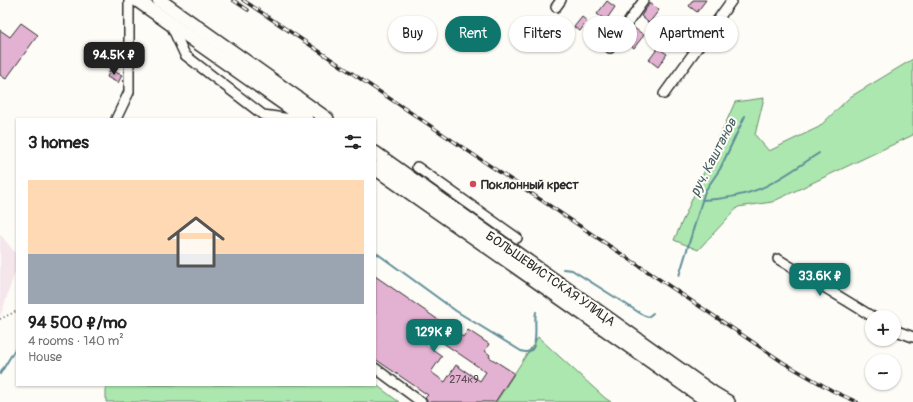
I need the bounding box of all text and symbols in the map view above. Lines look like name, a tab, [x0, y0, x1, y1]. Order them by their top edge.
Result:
chip: Buy	[388, 16, 437, 52]
chip: Rent	[445, 16, 501, 52]
chip: Filters	[509, 16, 575, 52]
chip: New	[583, 16, 637, 52]
chip: Apartment	[645, 16, 738, 52]
pin: 94.5K ₽	[77, 42, 151, 76]
text: 94.5K ₽	[93, 47, 135, 63]
water label: руч. Каштанов	[687, 114, 741, 199]
icon: filters	[342, 131, 364, 153]
text: 3 homes	[28, 132, 89, 153]
place label: Поклонный крест	[481, 177, 579, 193]
marker: Поклонный крест	[468, 179, 478, 189]
icon: home	[160, 206, 232, 278]
street label: БОЛЬШЕВИСТСКАЯ УЛИЦА	[482, 228, 619, 330]
pin: 33.6K ₽	[783, 263, 857, 297]
text: 33.6K ₽	[798, 268, 842, 284]
map controls	[865, 310, 901, 390]
button: +	[865, 310, 901, 346]
text: 94 500 ₽/mo	[28, 312, 127, 333]
pin: 129K ₽	[401, 319, 467, 353]
text: 129K ₽	[415, 324, 453, 340]
text: 4 rooms · 140 m²	[28, 333, 124, 349]
text: House	[28, 349, 62, 365]
button: −	[865, 354, 901, 390]
house number: 274к9	[449, 373, 479, 386]

